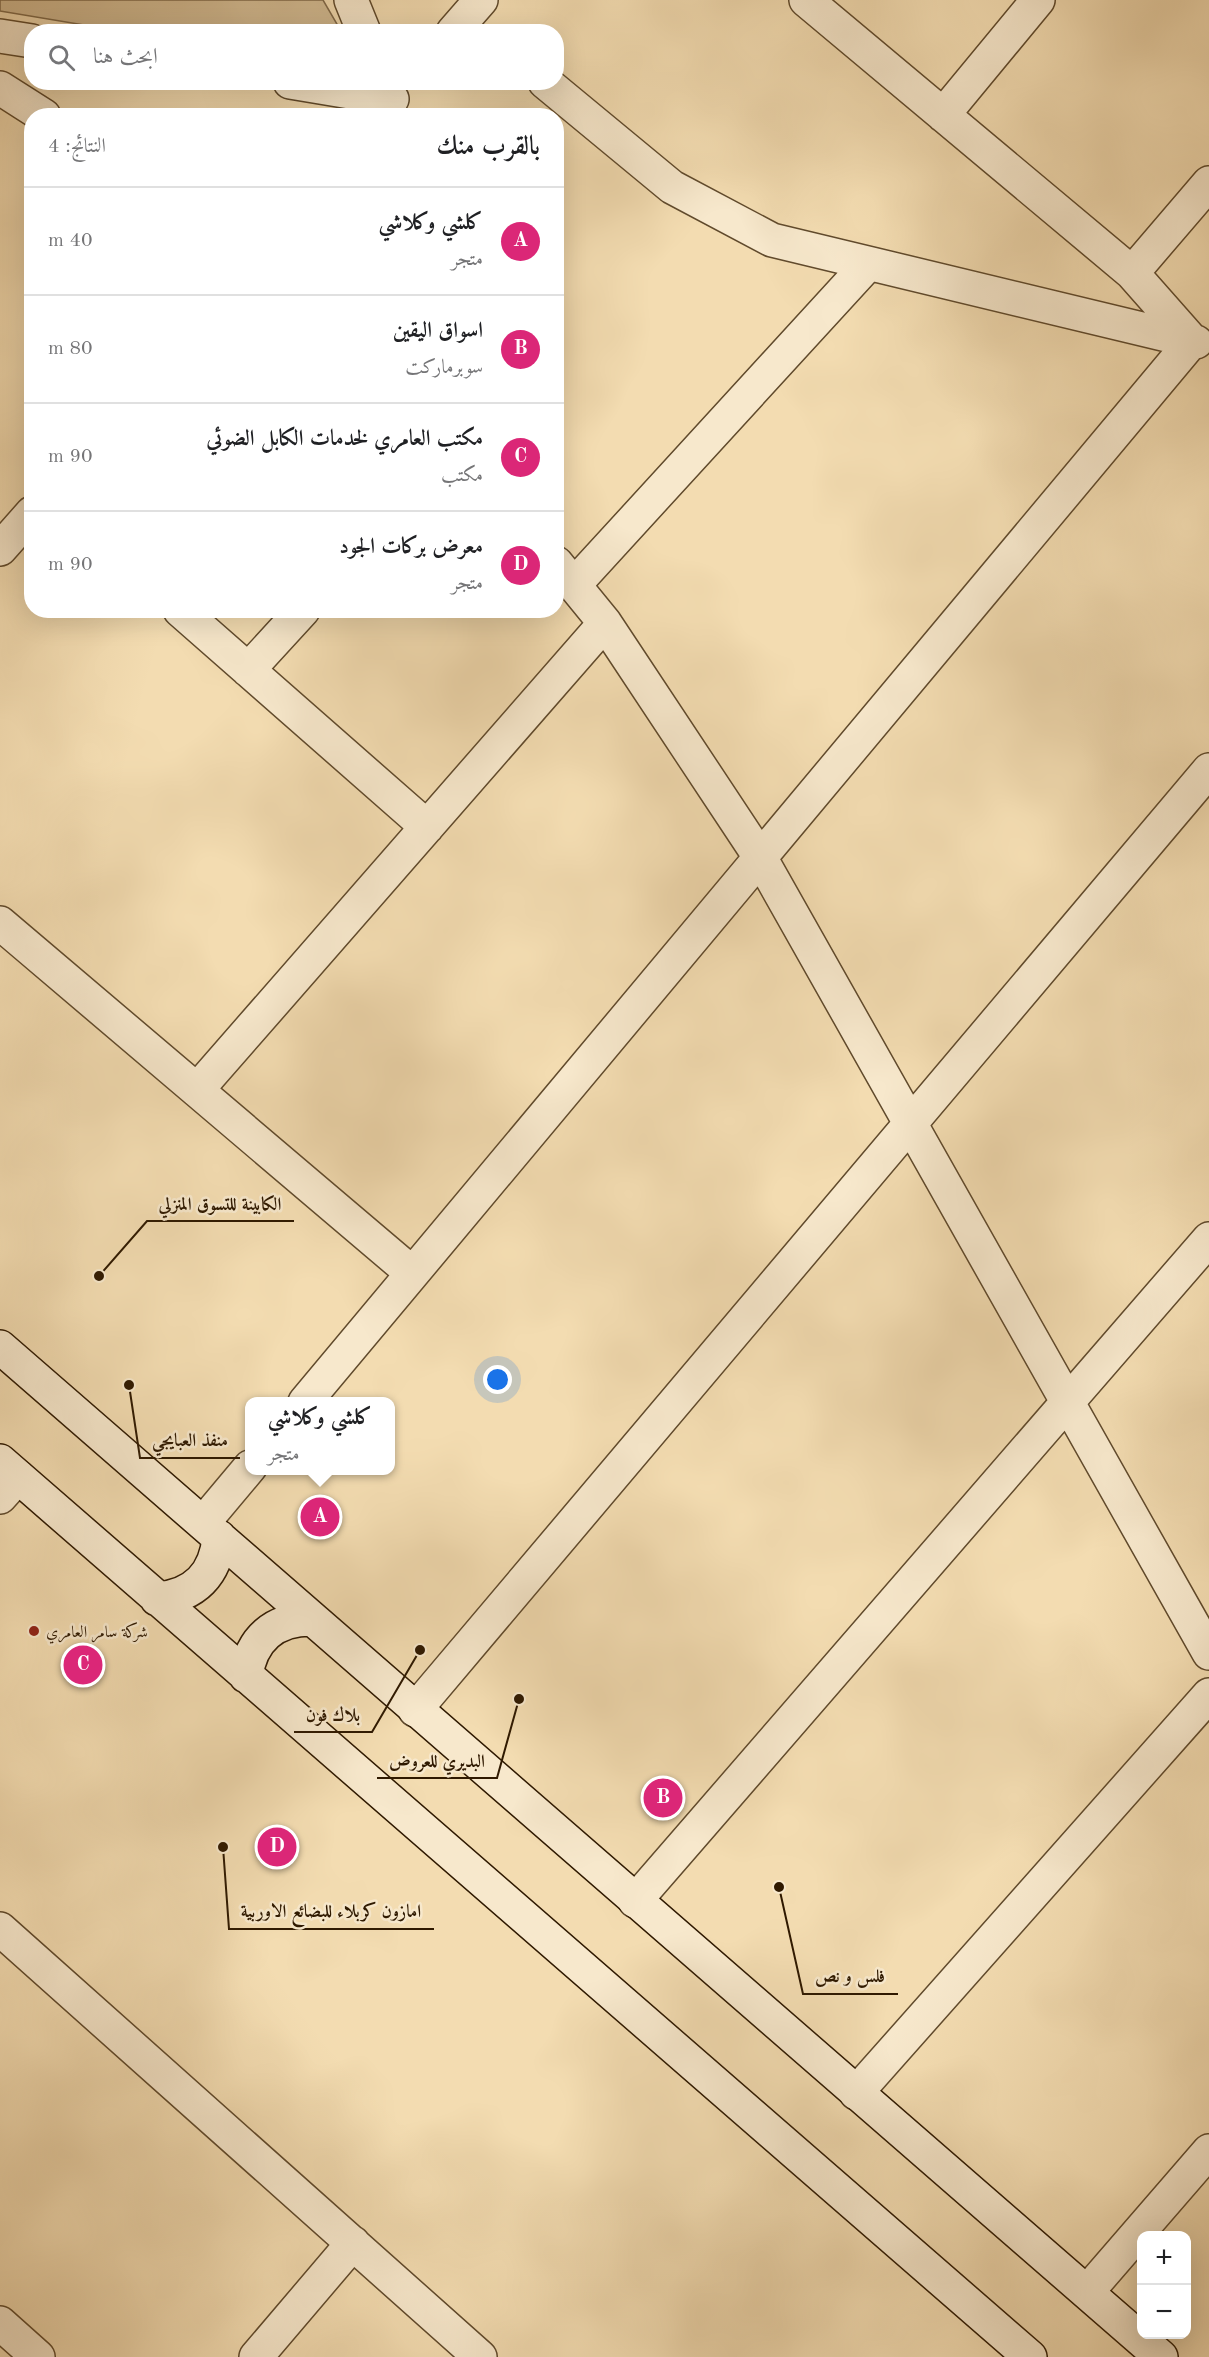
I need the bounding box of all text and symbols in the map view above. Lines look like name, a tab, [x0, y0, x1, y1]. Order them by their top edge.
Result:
search box	[24, 24, 564, 90]
icon: search	[45, 41, 78, 74]
text: ابحث هنا	[93, 46, 158, 68]
text: بالقرب منك	[437, 134, 540, 160]
text: النتائج: 4	[48, 137, 106, 157]
text: كلشي وكلاشي	[379, 212, 483, 234]
text: 40 m	[48, 231, 93, 251]
text: A	[513, 231, 528, 251]
text: متجر	[451, 250, 483, 270]
text: اسواق اليقين	[393, 320, 483, 342]
text: 80 m	[48, 339, 93, 359]
text: B	[513, 339, 528, 359]
text: سوبرماركت	[405, 358, 483, 378]
text: مكتب العامري لخدمات الكابل الضوئي	[206, 428, 483, 450]
text: 90 m	[48, 447, 93, 467]
text: C	[514, 447, 527, 467]
text: مكتب	[441, 466, 483, 486]
text: معرض بركات الجود	[339, 536, 483, 558]
text: 90 m	[48, 555, 93, 575]
text: D	[513, 555, 528, 575]
text: متجر	[451, 574, 483, 594]
callout: الكابينة للتسوق المنزلي	[147, 1185, 294, 1221]
text: الكابينة للتسوق المنزلي	[158, 1194, 282, 1219]
your location	[483, 1365, 512, 1394]
popup	[245, 1397, 395, 1475]
text: كلشي وكلاشي	[268, 1407, 372, 1429]
callout: منفذ العبايجي	[140, 1422, 240, 1458]
text: منفذ العبايجي	[152, 1432, 228, 1457]
text: متجر	[268, 1445, 300, 1465]
pin: A	[300, 1494, 340, 1540]
place label: شركة سامر العامري	[46, 1622, 148, 1644]
marker: شركة سامر العامري	[27, 1624, 41, 1638]
pin: C	[64, 1642, 103, 1688]
callout: بلاك فون	[294, 1696, 372, 1732]
text: بلاك فون	[306, 1705, 360, 1726]
callout: البديري للعروض	[377, 1742, 497, 1778]
text: البديري للعروض	[389, 1753, 485, 1776]
pin: B	[644, 1776, 682, 1820]
pin: D	[258, 1824, 296, 1870]
callout: امازون كربلاء للبضائع الاوربية	[229, 1893, 434, 1929]
text: امازون كربلاء للبضائع الاوربية	[241, 1901, 421, 1928]
callout: فلس و نص	[803, 1958, 898, 1994]
text: فلس و نص	[815, 1968, 885, 1988]
map controls	[1137, 2231, 1191, 2339]
button: +	[1137, 2231, 1191, 2285]
button: −	[1137, 2285, 1191, 2339]

